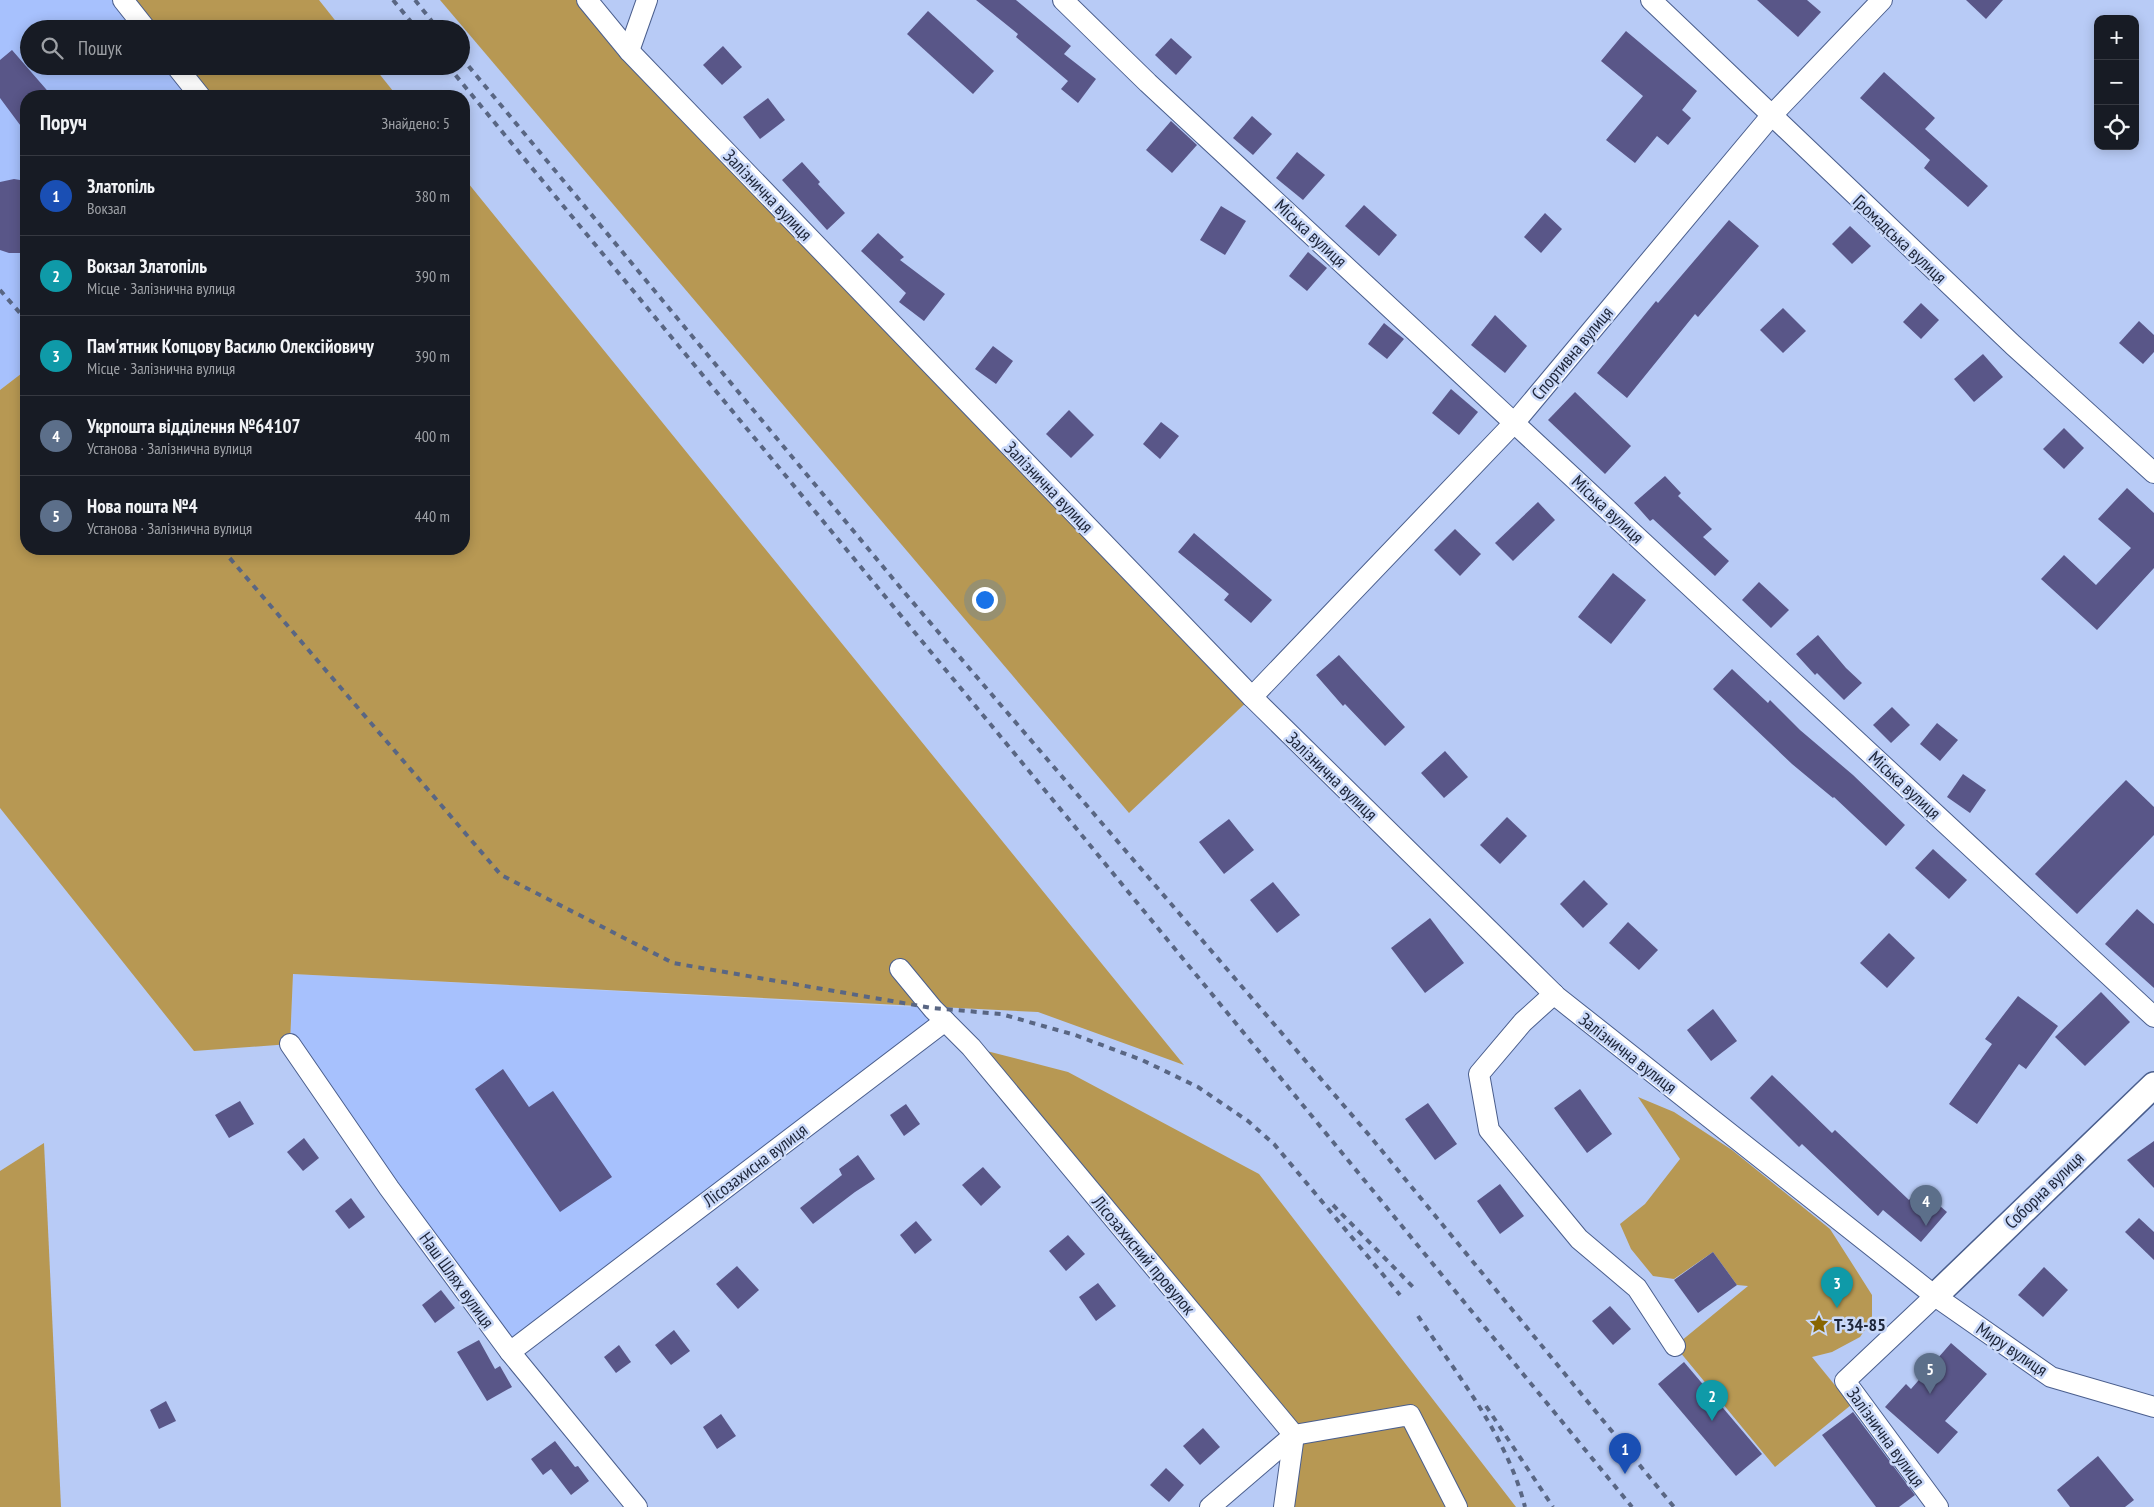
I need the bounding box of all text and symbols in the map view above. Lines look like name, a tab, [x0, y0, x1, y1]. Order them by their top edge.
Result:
map controls	[2094, 15, 2139, 150]
button: +	[2094, 15, 2139, 60]
search box	[20, 20, 470, 75]
icon: search	[38, 34, 66, 62]
text: Пошук	[78, 36, 122, 60]
button: −	[2094, 60, 2139, 105]
button: locate	[2094, 105, 2139, 150]
text: Поруч	[40, 109, 87, 136]
text: Знайдено: 5	[381, 113, 450, 133]
street label: Залізнична вулиця	[719, 145, 817, 246]
text: Златопіль	[87, 174, 155, 198]
text: 1	[52, 186, 60, 206]
text: 380 m	[415, 186, 450, 206]
street label: Громадська вулиця	[1848, 190, 1952, 288]
street label: Міська вулиця	[1270, 194, 1352, 272]
text: Вокзал	[87, 198, 126, 218]
text: Вокзал Златопіль	[87, 254, 207, 278]
text: 2	[52, 266, 60, 286]
text: 390 m	[415, 266, 450, 286]
text: Місце · Залізнична вулиця	[87, 278, 235, 298]
street label: Спортивна вулиця	[1526, 302, 1618, 404]
text: Пам'ятник Копцову Василю Олексійовичу	[87, 334, 374, 358]
text: 3	[52, 346, 60, 366]
text: 390 m	[415, 346, 450, 366]
text: Місце · Залізнична вулиця	[87, 358, 235, 378]
text: Укрпошта відділення №64107	[87, 414, 301, 438]
text: 4	[52, 426, 60, 446]
text: 400 m	[415, 426, 450, 446]
street label: Залізнична вулиця	[1000, 437, 1098, 538]
text: Установа · Залізнична вулиця	[87, 438, 252, 458]
street label: Міська вулиця	[1567, 470, 1649, 548]
text: Нова пошта №4	[87, 494, 198, 518]
text: 5	[52, 506, 60, 526]
text: 440 m	[415, 506, 450, 526]
text: Установа · Залізнична вулиця	[87, 518, 252, 538]
your location	[972, 587, 998, 613]
street label: Залізнична вулиця	[1282, 727, 1383, 825]
street label: Міська вулиця	[1864, 746, 1946, 824]
street label: Залізнична вулиця	[1574, 1008, 1682, 1098]
street label: Лісозахисна вулиця	[697, 1118, 812, 1212]
street label: Соборна вулиця	[1999, 1146, 2089, 1234]
pin: 4	[1910, 1185, 1942, 1226]
street label: Лісозахисний провулок	[1087, 1190, 1201, 1319]
street label: Наш Шлях вулиця	[414, 1228, 500, 1333]
pin: 3	[1821, 1267, 1853, 1308]
place icon: Т-34-85	[1808, 1313, 1830, 1335]
place label: Т-34-85	[1834, 1313, 1886, 1336]
street label: Миру вулиця	[1972, 1317, 2052, 1381]
pin: 5	[1914, 1353, 1946, 1394]
pin: 2	[1696, 1380, 1728, 1421]
street label: Залізнична вулиця	[1842, 1382, 1930, 1492]
pin: 1	[1609, 1433, 1641, 1474]

